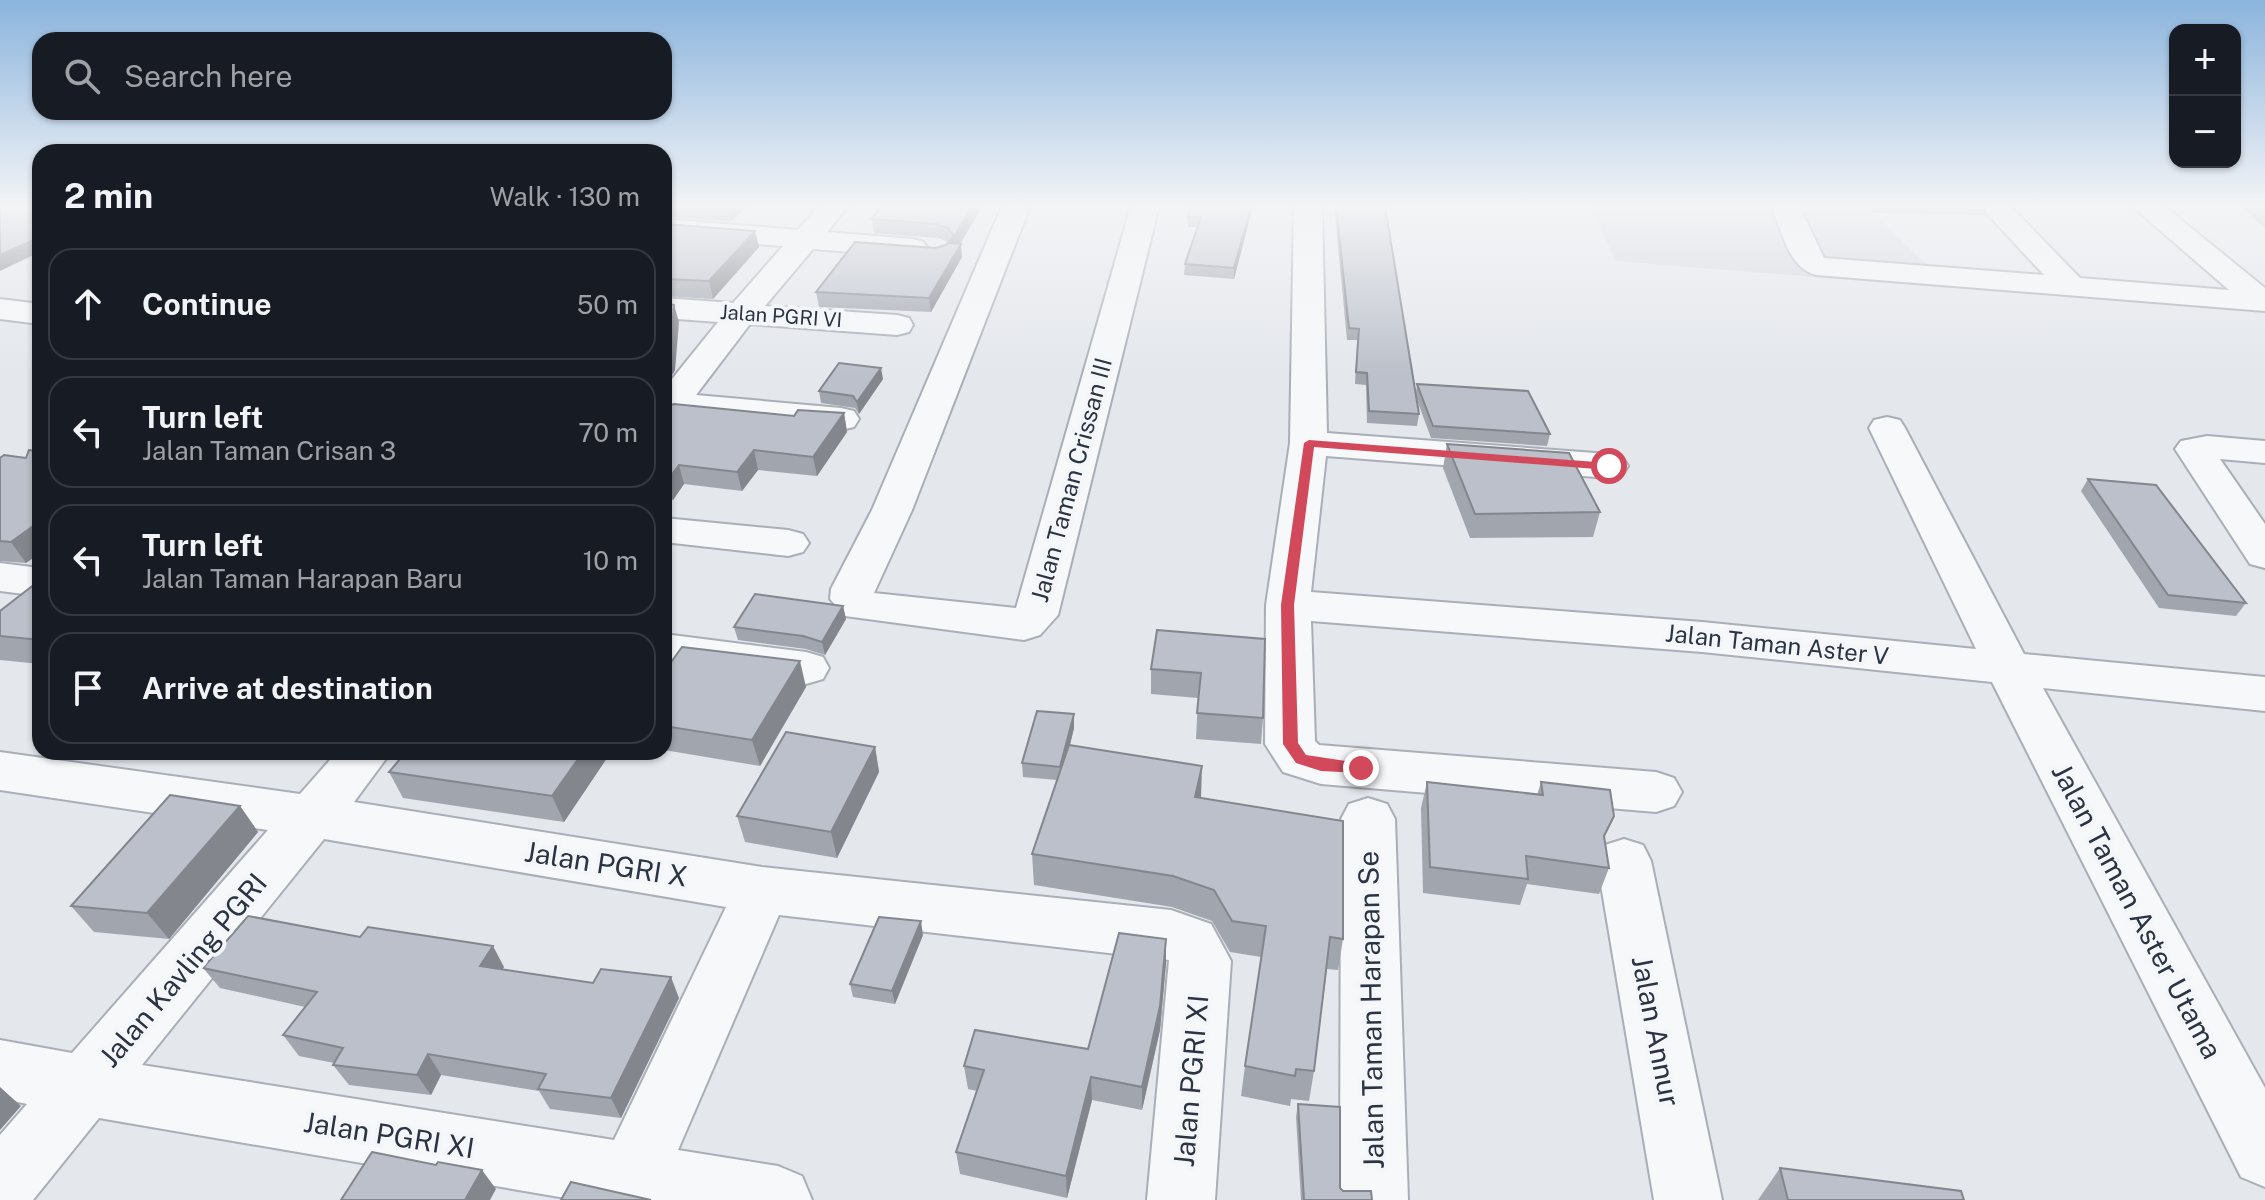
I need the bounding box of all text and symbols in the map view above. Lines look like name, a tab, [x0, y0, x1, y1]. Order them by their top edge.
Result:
map controls	[2169, 24, 2241, 168]
button: +	[2169, 24, 2241, 96]
search box	[32, 32, 672, 120]
icon: search	[60, 54, 104, 98]
text: Search here	[124, 58, 292, 94]
button: −	[2169, 96, 2241, 168]
text: 2 min	[64, 176, 153, 216]
text: Walk · 130 m	[490, 181, 640, 212]
icon: ahead	[66, 282, 110, 326]
text: Continue	[142, 286, 272, 322]
text: 50 m	[577, 289, 638, 320]
street label: Jalan PGRI VI	[719, 300, 843, 332]
street label: Jalan Taman Crissan III	[1025, 354, 1117, 605]
text: Turn left	[142, 399, 263, 435]
icon: left	[66, 410, 110, 454]
text: 70 m	[578, 417, 638, 448]
text: Jalan Taman Crisan 3	[142, 435, 396, 466]
route start	[1591, 448, 1627, 484]
text: Turn left	[142, 527, 263, 563]
icon: left	[66, 538, 110, 582]
text: 10 m	[583, 545, 638, 576]
text: Jalan Taman Harapan Baru	[142, 563, 463, 594]
street label: Jalan Taman Aster V	[1664, 618, 1890, 670]
icon: arrive	[66, 666, 110, 710]
text: Arrive at destination	[142, 670, 433, 706]
route end	[1343, 750, 1379, 786]
street label: Jalan Taman Aster Utama	[2046, 758, 2229, 1064]
street label: Jalan PGRI X	[522, 834, 690, 893]
street label: Jalan Taman Harapan Se	[1351, 850, 1390, 1170]
street label: Jalan Kavling PGRI	[92, 866, 273, 1073]
street label: Jalan Annur	[1626, 953, 1687, 1109]
street label: Jalan PGRI XI	[1167, 994, 1214, 1168]
street label: Jalan PGRI XI	[301, 1105, 477, 1164]

